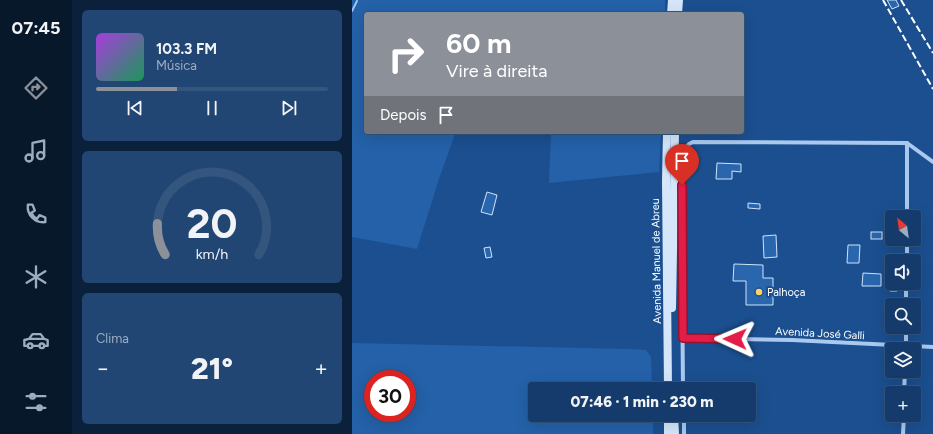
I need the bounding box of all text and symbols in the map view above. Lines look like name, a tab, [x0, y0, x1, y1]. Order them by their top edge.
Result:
text: 07:45	[12, 17, 60, 39]
text: 60 m	[446, 26, 511, 60]
icon: right	[380, 28, 432, 80]
text: 103.3 FM	[156, 40, 217, 58]
text: Música	[156, 58, 197, 73]
text: Vire à direita	[446, 60, 547, 82]
icon: directions	[22, 74, 50, 102]
icon: previous	[124, 97, 146, 119]
icon: pause	[201, 97, 223, 119]
icon: next	[278, 97, 300, 119]
icon: arrive	[435, 104, 457, 126]
text: Depois	[380, 106, 427, 124]
icon: music	[22, 137, 50, 165]
pin	[665, 144, 699, 185]
icon: arrive	[671, 150, 693, 172]
text: 20	[186, 198, 238, 248]
street label: Avenida Manuel de Abreu	[649, 198, 664, 324]
icon: phone	[22, 200, 50, 228]
north arrow	[885, 210, 921, 246]
map controls	[885, 210, 921, 422]
text: km/h	[196, 245, 228, 263]
button: sound	[885, 254, 921, 290]
icon: climate	[22, 263, 50, 291]
place label: Palhoça	[767, 286, 805, 299]
marker: Palhoça	[754, 287, 764, 297]
button: search	[885, 298, 921, 334]
position arrow	[714, 318, 756, 360]
street label: Avenida José Galli	[775, 325, 865, 342]
icon: car	[22, 326, 50, 354]
text: Clima	[96, 331, 129, 346]
button: layers	[885, 342, 921, 378]
text: 21°	[191, 350, 233, 387]
text: −	[96, 355, 110, 382]
text: +	[314, 355, 328, 382]
speed limit sign: 30	[364, 370, 416, 422]
button: +	[885, 386, 921, 422]
icon: filters	[22, 388, 50, 416]
text: 07:46 · 1 min · 230 m	[571, 393, 714, 411]

